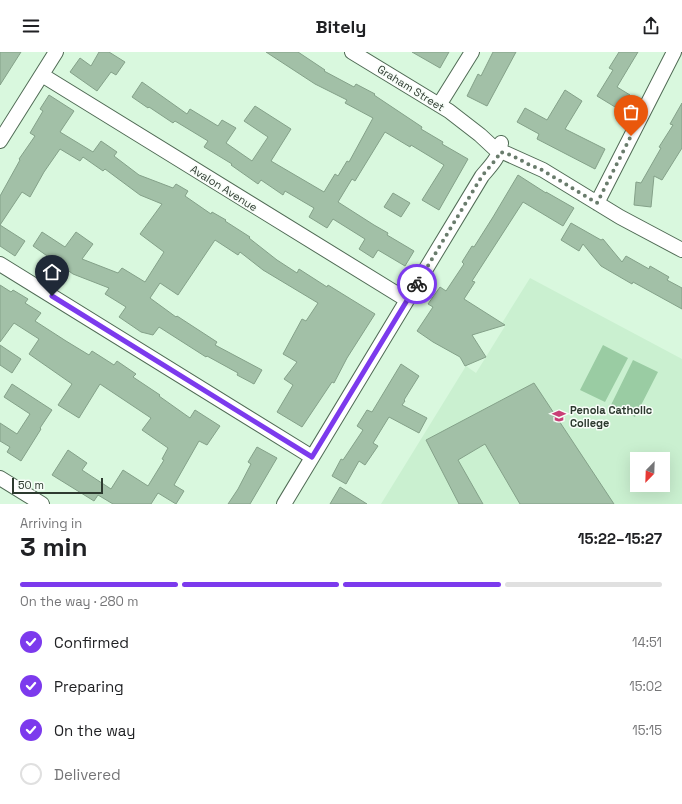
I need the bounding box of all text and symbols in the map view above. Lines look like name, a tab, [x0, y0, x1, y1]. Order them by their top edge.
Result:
icon: menu	[20, 15, 42, 37]
text: Bitely	[316, 15, 366, 38]
icon: share	[640, 15, 662, 37]
street label: Graham Street	[375, 62, 447, 114]
pin	[614, 95, 648, 136]
icon: bag	[620, 101, 642, 123]
street label: Avalon Avenue	[188, 162, 260, 214]
pin	[35, 255, 69, 296]
icon: home	[41, 261, 63, 283]
courier	[397, 264, 437, 304]
icon: bike	[406, 273, 428, 295]
place label: Penola Catholic College	[570, 403, 653, 430]
school or university icon: Penola Catholic College	[551, 408, 567, 424]
north arrow	[630, 452, 670, 492]
map controls	[630, 452, 670, 492]
scale bar	[12, 476, 103, 495]
text: 50 m	[18, 478, 44, 492]
text: Arriving in	[20, 515, 82, 532]
text: 15:22–15:27	[578, 529, 662, 548]
text: 3 min	[20, 530, 88, 564]
text: On the way · 280 m	[20, 593, 138, 610]
icon: check	[20, 631, 42, 653]
text: Confirmed	[54, 633, 129, 652]
text: 14:51	[632, 634, 662, 651]
icon: check	[20, 675, 42, 697]
text: Preparing	[54, 677, 124, 696]
text: 15:02	[629, 678, 662, 695]
icon: check	[20, 719, 42, 741]
text: On the way	[54, 721, 135, 740]
text: 15:15	[632, 722, 662, 739]
text: Delivered	[54, 765, 121, 784]

